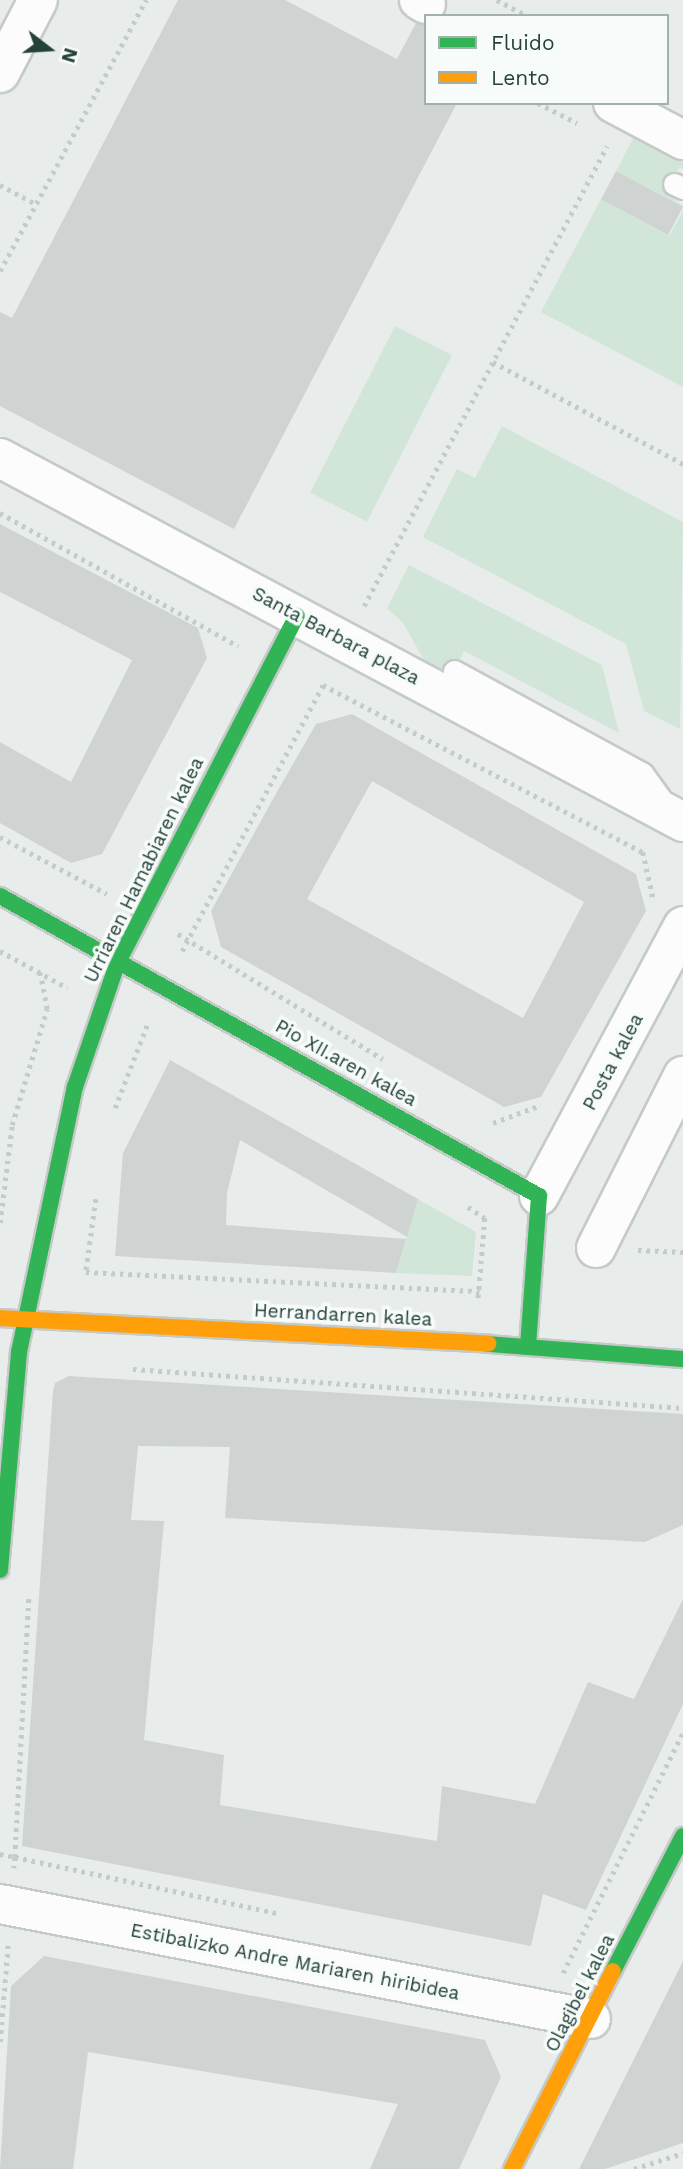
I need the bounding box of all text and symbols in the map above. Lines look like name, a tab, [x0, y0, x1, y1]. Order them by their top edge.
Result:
north arrow	[14, 14, 84, 84]
legend	[424, 14, 669, 105]
text: Fluido	[491, 30, 555, 55]
text: N	[57, 45, 83, 65]
text: Lento	[491, 65, 550, 90]
street label: Santa Barbara plaza	[248, 582, 424, 690]
street label: Urriaren Hamabiaren kalea	[79, 754, 209, 986]
street label: Posta kalea	[578, 1009, 648, 1115]
street label: Pio XII.aren kalea	[271, 1015, 421, 1111]
street label: Herrandarren kalea	[253, 1299, 433, 1331]
street label: Estibalizko Andre Mariaren hiribidea	[128, 1919, 462, 2005]
street label: Olagibel kalea	[540, 1930, 620, 2056]

